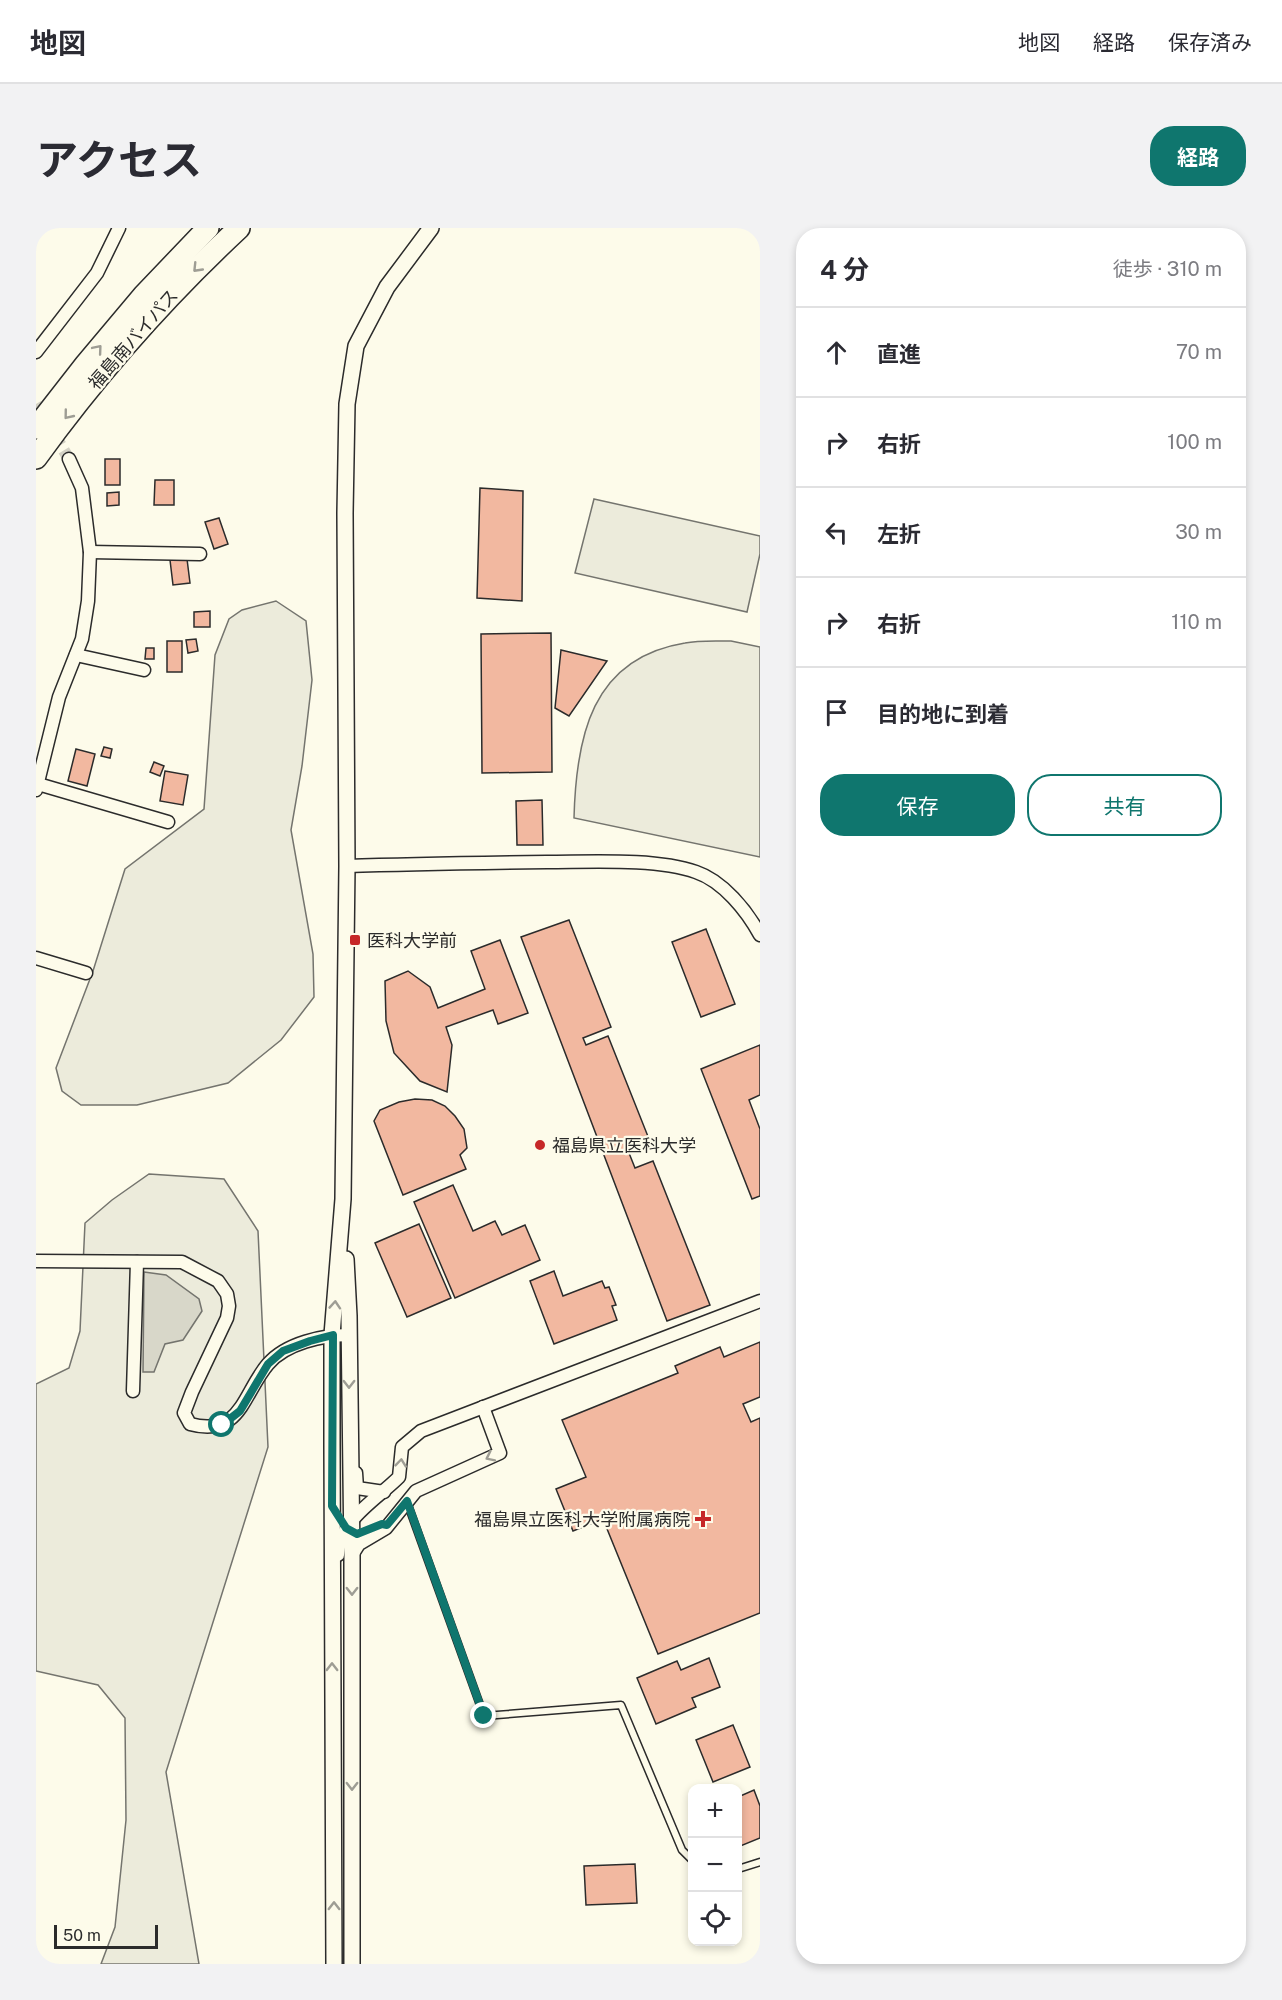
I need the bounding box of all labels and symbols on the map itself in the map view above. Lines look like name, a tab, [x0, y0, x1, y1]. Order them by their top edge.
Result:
one-way arrow	[193, 261, 204, 272]
street label: 福島南バイパス	[84, 285, 182, 393]
one-way arrow	[91, 345, 102, 356]
one-way arrow	[65, 408, 76, 419]
place label: 医科大学前	[367, 930, 457, 951]
marker: 医科大学前	[348, 933, 362, 947]
place label: 福島県立医科大学	[552, 1135, 696, 1156]
marker: 福島県立医科大学	[533, 1138, 547, 1152]
one-way arrow	[328, 1300, 341, 1309]
one-way arrow	[343, 1379, 355, 1388]
route start	[208, 1411, 234, 1437]
one-way arrow	[485, 1449, 496, 1461]
one-way arrow	[394, 1458, 406, 1467]
place label: 福島県立医科大学附属病院	[474, 1509, 690, 1530]
marker: 福島県立医科大学附属病院	[694, 1510, 712, 1528]
one-way arrow	[346, 1586, 358, 1595]
one-way arrow	[326, 1663, 338, 1672]
route end	[470, 1702, 496, 1728]
one-way arrow	[346, 1781, 358, 1790]
one-way arrow	[328, 1901, 340, 1910]
scale bar	[54, 1922, 158, 1950]

